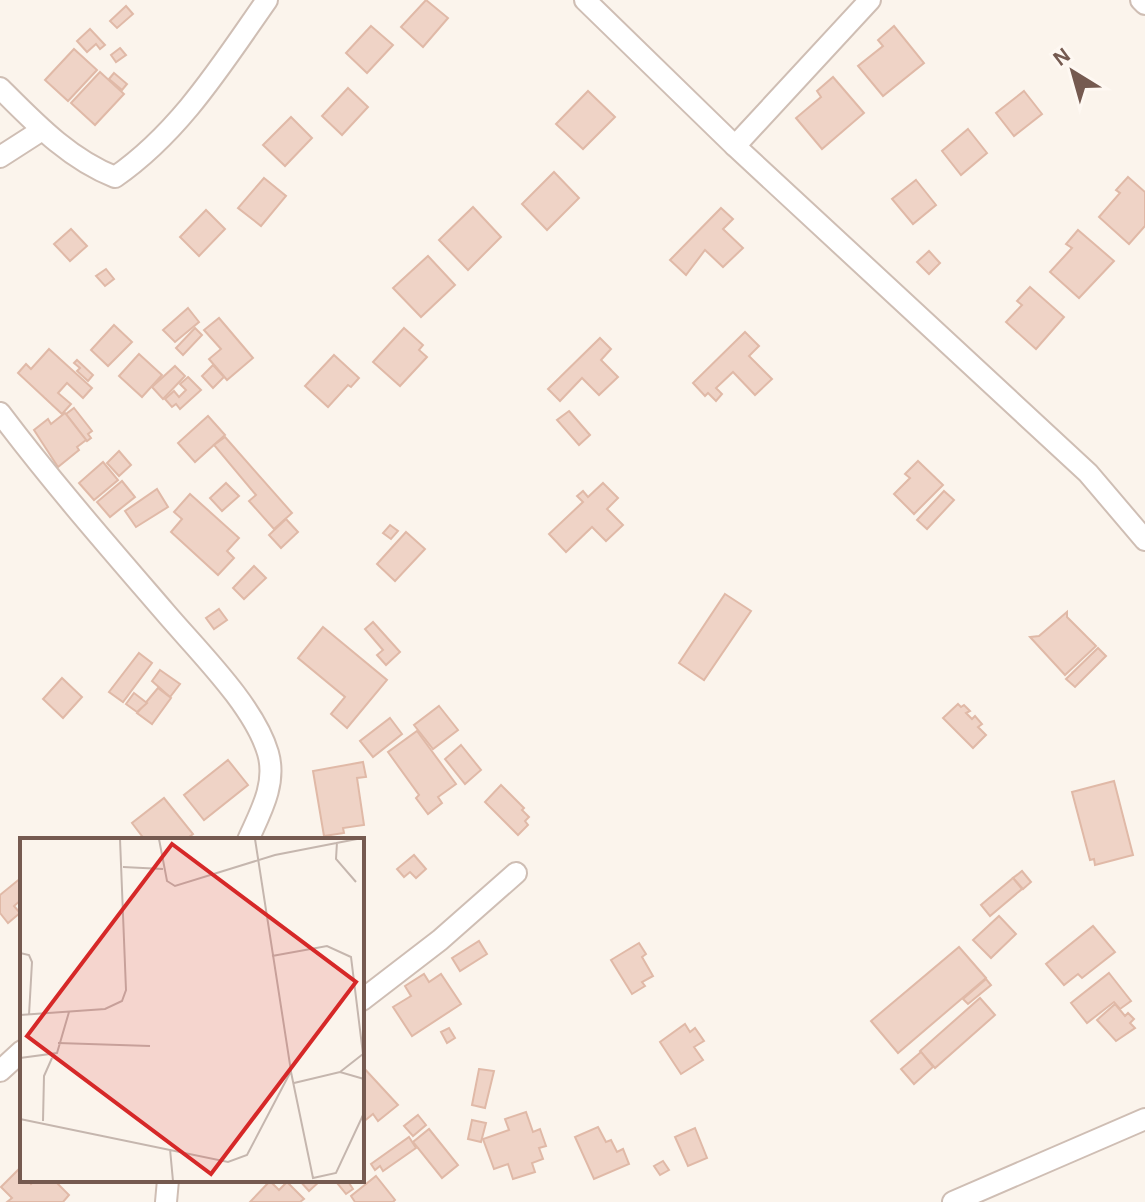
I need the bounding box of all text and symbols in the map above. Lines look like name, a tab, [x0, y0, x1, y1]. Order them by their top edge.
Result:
north arrow	[1033, 32, 1113, 112]
text: N	[1049, 43, 1074, 70]
inset map	[20, 838, 364, 1182]

